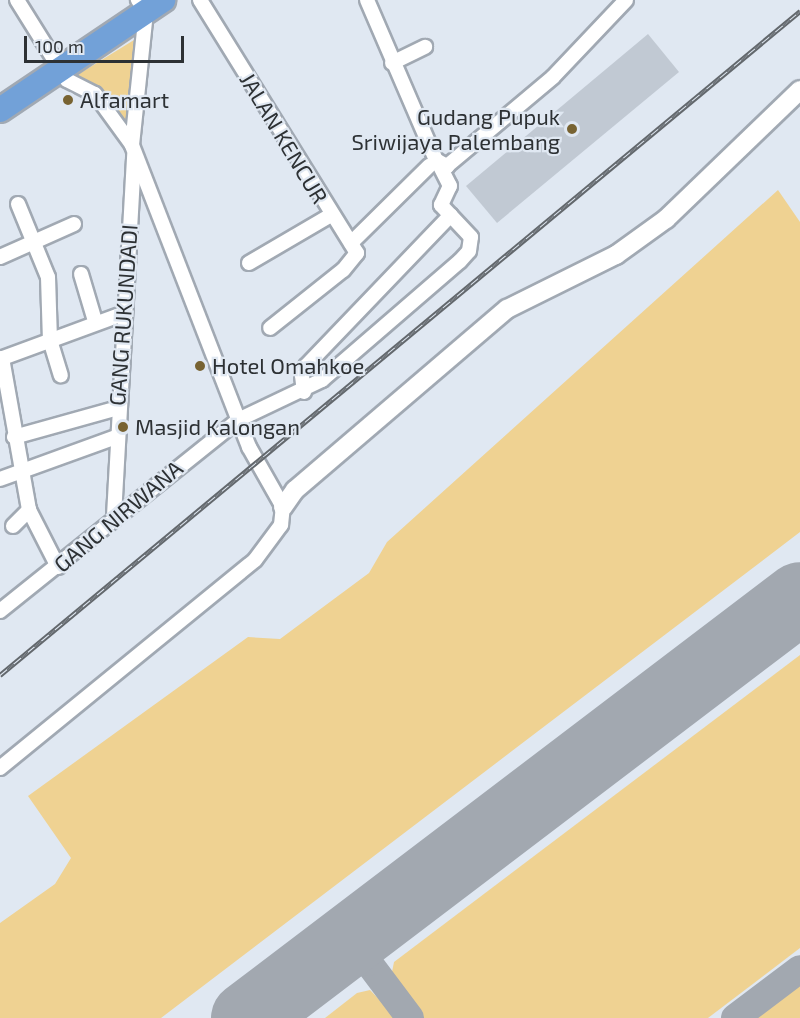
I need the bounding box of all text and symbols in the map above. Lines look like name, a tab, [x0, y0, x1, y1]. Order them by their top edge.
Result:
scale bar	[27, 24, 188, 62]
text: 100 m	[35, 35, 84, 57]
street label: JALAN KENCUR	[235, 68, 333, 208]
place label: Alfamart	[80, 87, 169, 113]
marker: Alfamart	[61, 93, 75, 107]
place label: Gudang Pupuk Sriwijaya Palembang	[351, 103, 560, 154]
marker: Gudang Pupuk Sriwijaya Palembang	[565, 122, 579, 136]
street label: GANG RUKUNDADI	[103, 223, 143, 407]
place label: Hotel Omahkoe	[212, 353, 365, 379]
marker: Hotel Omahkoe	[193, 359, 207, 373]
place label: Masjid Kalongan	[135, 414, 300, 440]
marker: Masjid Kalongan	[116, 420, 130, 434]
street label: GANG NIRWANA	[48, 455, 188, 577]

